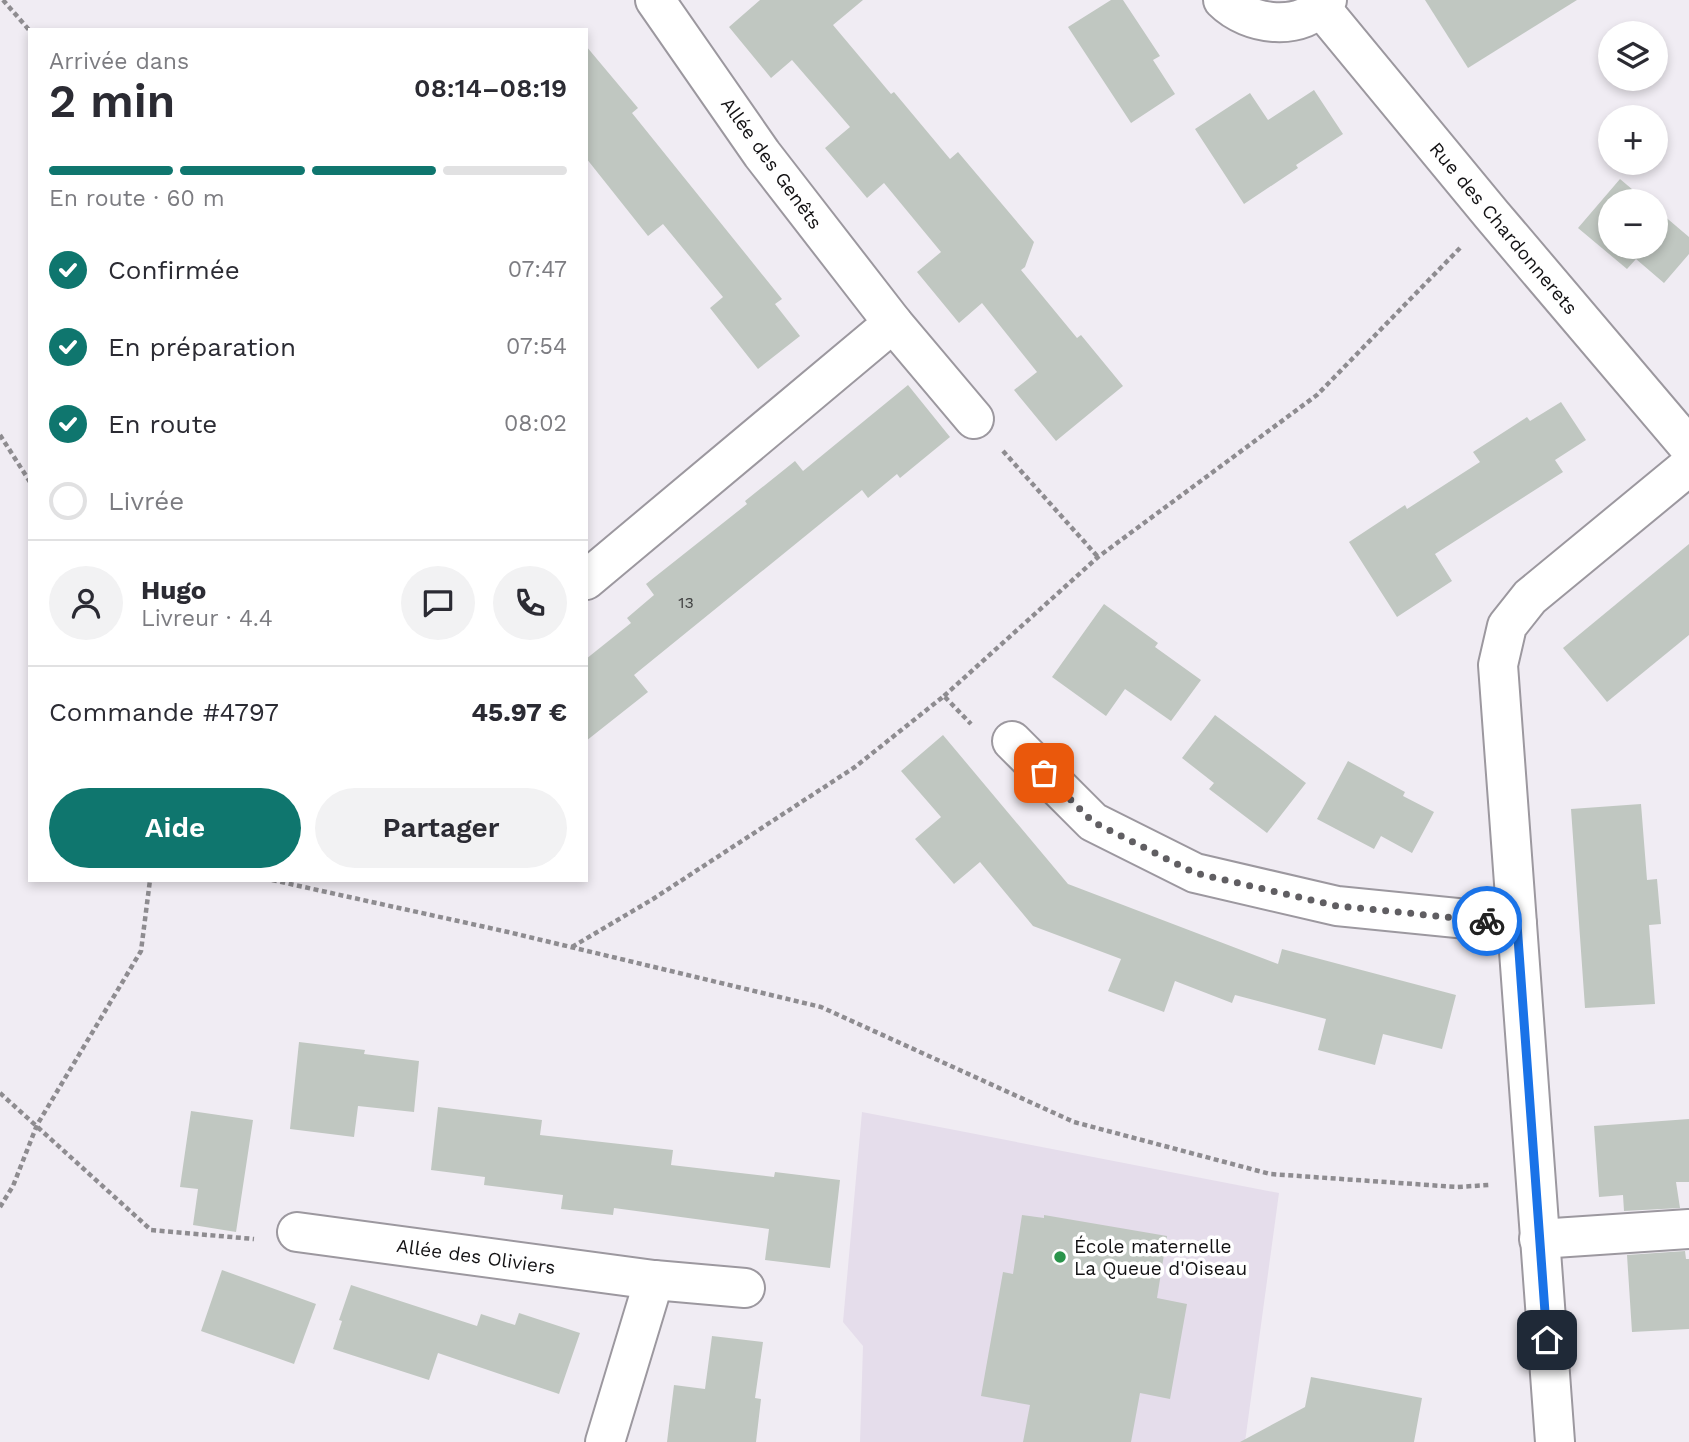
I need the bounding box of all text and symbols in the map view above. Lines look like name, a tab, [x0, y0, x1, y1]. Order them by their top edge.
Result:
map controls	[1598, 21, 1668, 259]
button: layers	[1598, 21, 1668, 91]
text: Arrivée dans	[49, 48, 189, 75]
text: 08:14–08:19	[414, 73, 567, 103]
text: 2 min	[49, 74, 175, 128]
street label: Allée des Genêts	[716, 93, 827, 234]
button: +	[1598, 105, 1668, 175]
street label: Rue des Chardonnerets	[1425, 137, 1582, 319]
text: En route · 60 m	[49, 185, 225, 212]
button: −	[1598, 189, 1668, 259]
icon: check	[49, 251, 87, 289]
text: Confirmée	[108, 255, 240, 285]
text: 07:47	[508, 256, 567, 283]
icon: check	[49, 328, 87, 366]
text: En préparation	[108, 332, 296, 362]
text: 07:54	[506, 333, 567, 360]
icon: check	[49, 405, 87, 443]
text: En route	[108, 409, 217, 439]
text: 08:02	[504, 410, 567, 437]
text: Livrée	[108, 486, 184, 516]
button: person	[49, 566, 123, 640]
button: chat	[401, 566, 475, 640]
button: phone	[493, 566, 567, 640]
text: Hugo	[141, 575, 206, 605]
house number: 13	[678, 593, 694, 612]
text: Livreur · 4.4	[141, 605, 273, 632]
text: Commande #4797	[49, 697, 279, 727]
text: 45.97 €	[471, 697, 567, 727]
pin	[1014, 743, 1074, 803]
icon: bag	[1025, 754, 1063, 792]
button: Aide	[49, 788, 301, 868]
button: Partager	[315, 788, 567, 868]
courier	[1452, 886, 1522, 956]
icon: bike	[1468, 902, 1506, 940]
street label: Allée des Oliviers	[395, 1234, 557, 1279]
place label: École maternelle La Queue d'Oiseau	[1074, 1235, 1247, 1280]
marker: École maternelle La Queue d'Oiseau	[1052, 1249, 1068, 1265]
pin	[1517, 1310, 1577, 1370]
icon: home	[1528, 1321, 1566, 1359]

